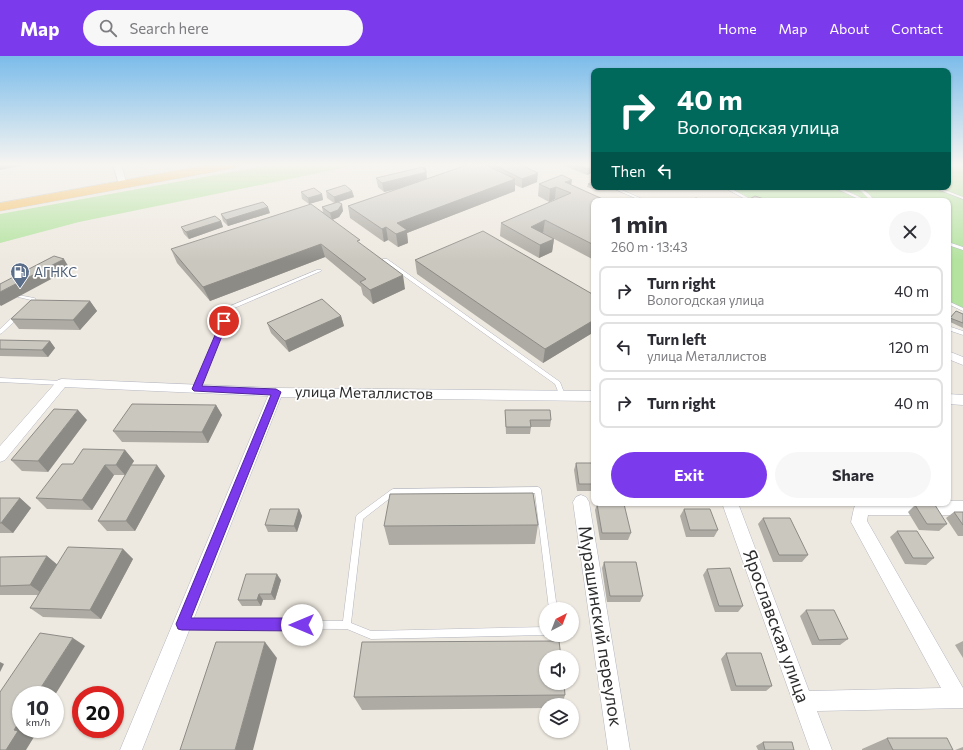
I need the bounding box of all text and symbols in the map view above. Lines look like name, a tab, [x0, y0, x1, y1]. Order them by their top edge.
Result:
search box	[83, 10, 363, 46]
text: Map	[20, 17, 59, 40]
icon: search	[97, 17, 119, 39]
text: Search here	[129, 19, 209, 37]
text: Home	[718, 20, 757, 37]
text: Map	[779, 20, 807, 37]
text: About	[829, 20, 869, 37]
text: Contact	[891, 20, 943, 37]
text: 40 m	[677, 82, 743, 116]
icon: right	[611, 84, 663, 136]
text: Вологодская улица	[677, 116, 839, 138]
icon: left	[654, 160, 676, 182]
text: Then	[611, 162, 646, 180]
text: 1 min	[611, 209, 668, 238]
button: close	[889, 211, 931, 253]
text: 260 m · 13:43	[611, 239, 688, 255]
fuel station icon: АГНКС	[9, 261, 31, 289]
place label: АГНКС	[34, 264, 77, 280]
text: Turn right	[647, 274, 716, 292]
icon: right	[613, 280, 635, 302]
text: 40 m	[894, 282, 929, 300]
text: Вологодская улица	[647, 292, 764, 308]
pin	[207, 304, 241, 338]
icon: arrive	[213, 310, 235, 332]
text: Turn left	[647, 330, 706, 348]
icon: left	[613, 336, 635, 358]
text: 120 m	[889, 338, 929, 356]
text: улица Металлистов	[647, 348, 767, 364]
street label: улица Металлистов	[295, 382, 433, 402]
icon: right	[613, 392, 635, 414]
text: Turn right	[647, 394, 716, 412]
text: 40 m	[894, 394, 929, 412]
button: Exit	[611, 452, 767, 498]
button: Share	[775, 452, 931, 498]
street label: Мурашинский переулок	[574, 524, 628, 728]
street label: Ярославская улица	[739, 546, 815, 705]
north arrow	[539, 602, 579, 642]
map controls	[539, 602, 579, 738]
position arrow	[281, 604, 323, 646]
button: sound	[539, 650, 579, 690]
speed limit sign: 20	[72, 686, 124, 738]
text: 10	[27, 695, 49, 719]
button: layers	[539, 698, 579, 738]
text: km/h	[26, 716, 50, 728]

